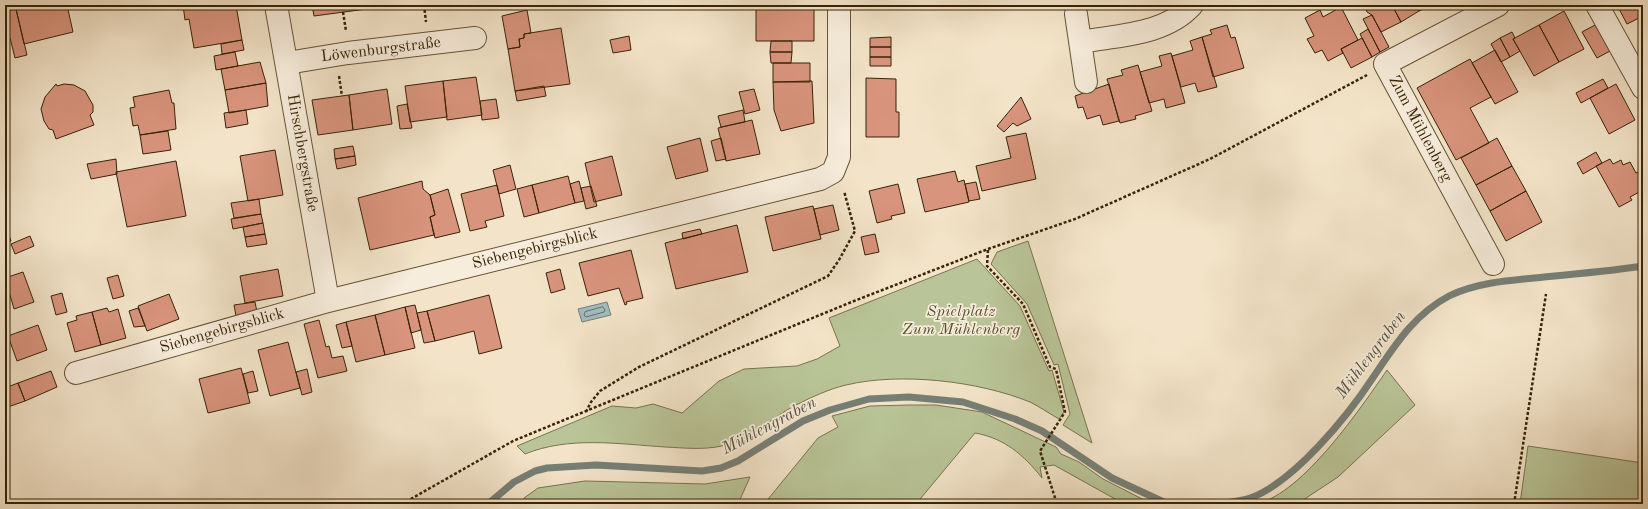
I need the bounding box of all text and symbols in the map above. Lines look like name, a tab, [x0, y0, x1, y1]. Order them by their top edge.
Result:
street label: Löwenburgstraße	[320, 35, 442, 65]
street label: Zum Mühlenberg	[1385, 73, 1455, 185]
street label: Hirschbergstraße	[284, 93, 320, 213]
street label: Siebengebirgsblick	[471, 226, 599, 272]
park label: Spielplatz Zum Mühlenberg	[902, 304, 1020, 338]
street label: Siebengebirgsblick	[158, 306, 286, 356]
water label: Mühlengraben	[1332, 308, 1409, 403]
water label: Mühlengraben	[718, 394, 819, 459]

